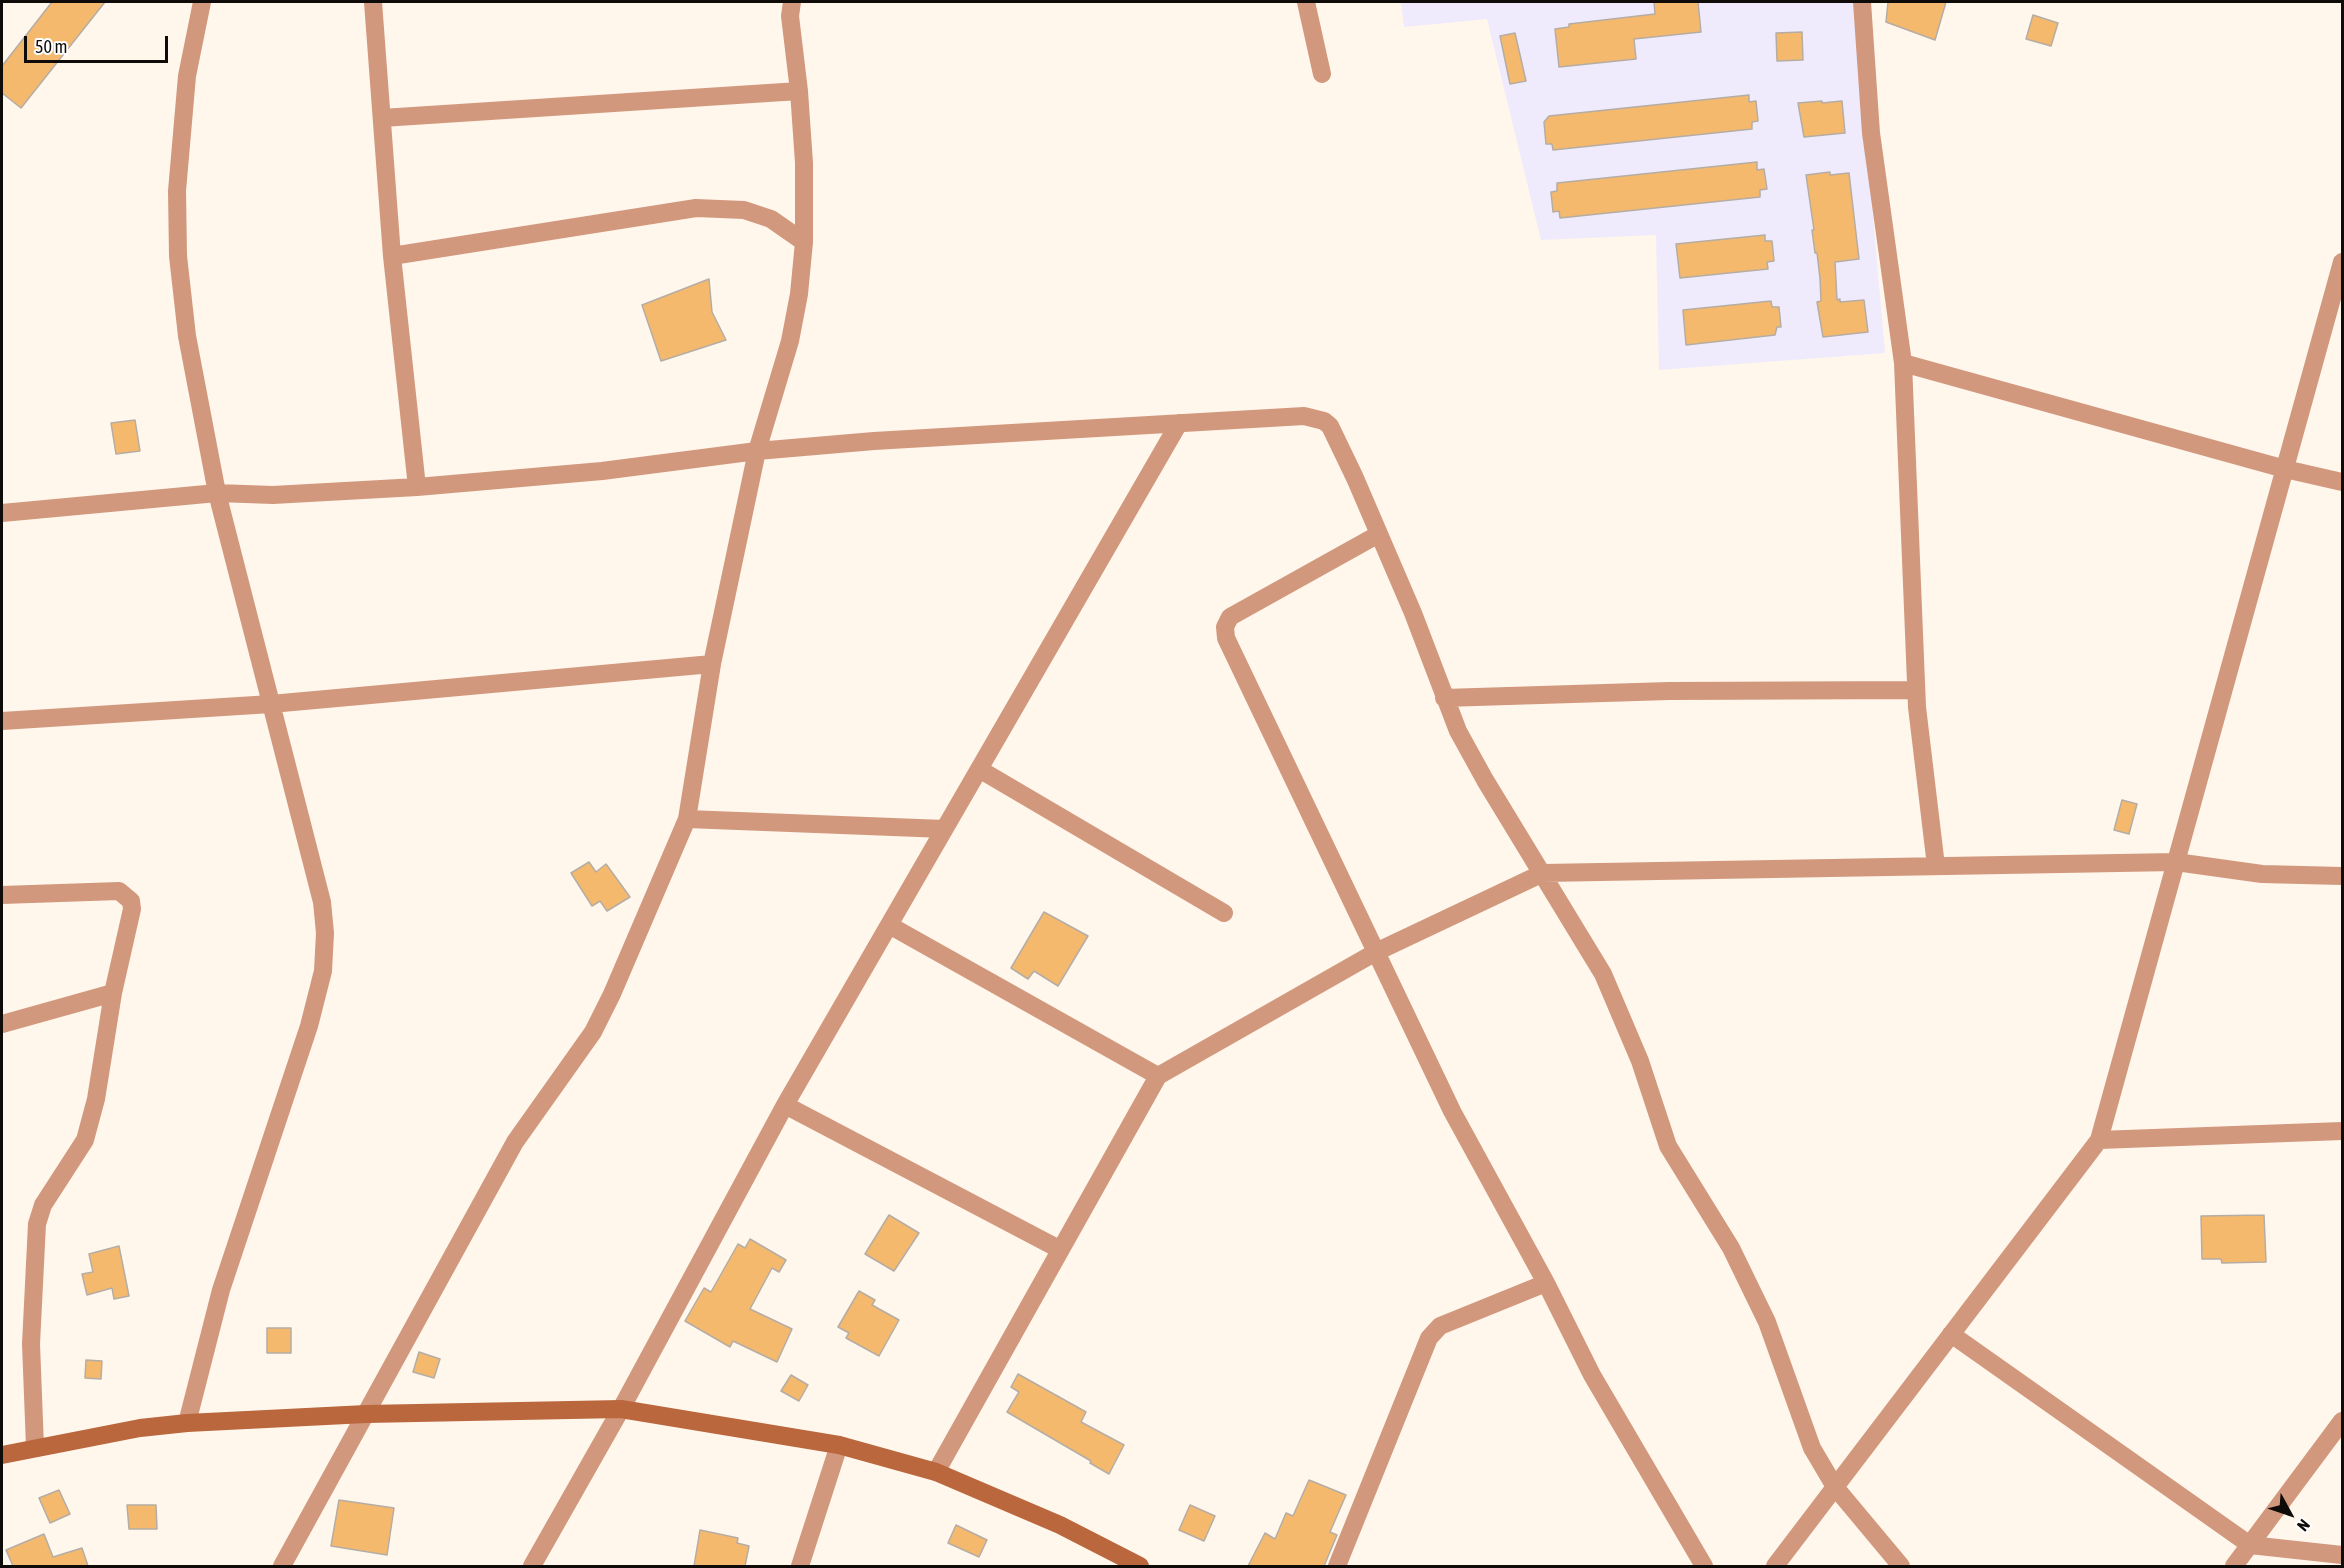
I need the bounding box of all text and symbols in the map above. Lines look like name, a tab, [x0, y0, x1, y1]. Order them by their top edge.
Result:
scale bar	[27, 24, 171, 62]
text: 50 m	[35, 36, 67, 57]
north arrow	[2260, 1484, 2320, 1544]
text: N	[2294, 1516, 2314, 1535]

